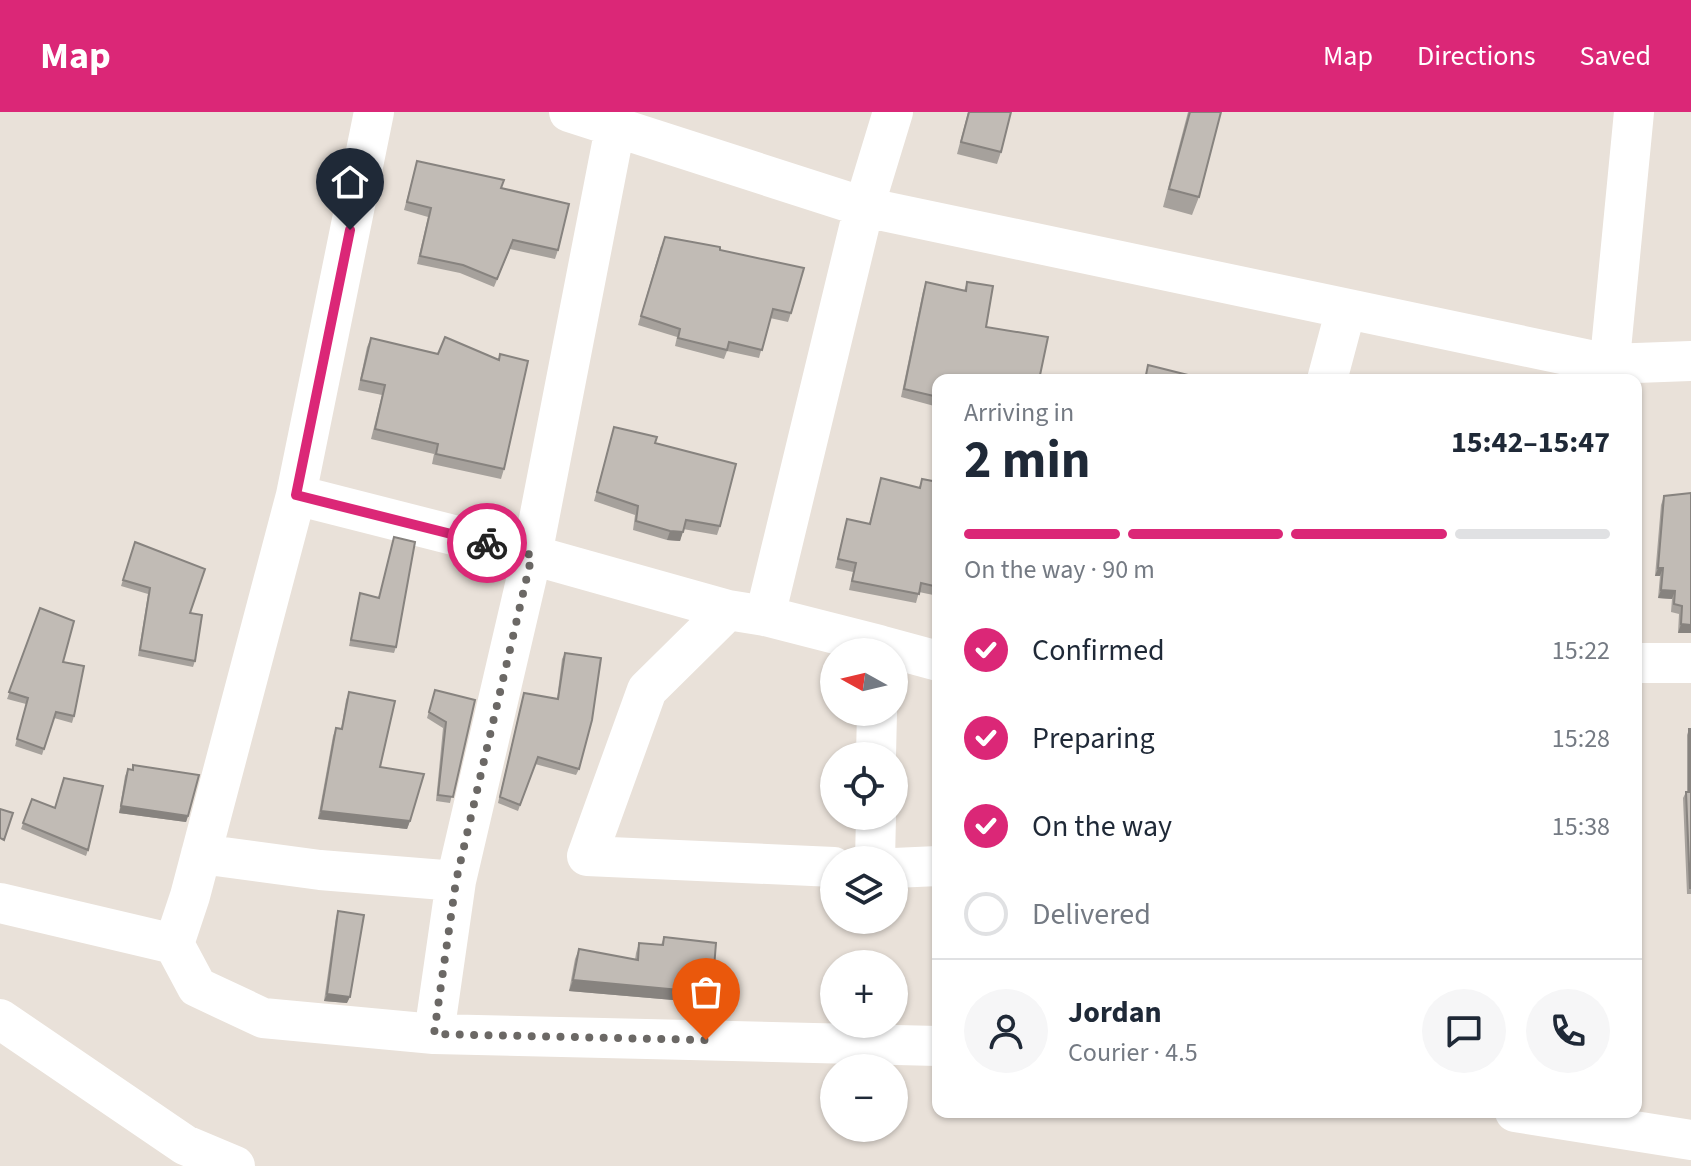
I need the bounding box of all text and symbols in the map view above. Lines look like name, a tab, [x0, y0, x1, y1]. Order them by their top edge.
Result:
text: Map	[40, 29, 111, 83]
text: Map	[1323, 36, 1373, 76]
text: Directions	[1417, 36, 1536, 76]
text: Saved	[1580, 36, 1651, 76]
pin	[316, 148, 384, 230]
icon: home	[328, 160, 372, 204]
text: Arriving in	[964, 394, 1074, 431]
text: 15:42–15:47	[1451, 421, 1610, 464]
text: 2 min	[964, 424, 1091, 498]
courier	[447, 503, 527, 583]
icon: bike	[465, 521, 509, 565]
text: On the way · 90 m	[964, 551, 1155, 588]
icon: check	[964, 628, 1008, 672]
text: Confirmed	[1032, 629, 1165, 672]
text: 15:22	[1552, 632, 1610, 669]
north arrow	[820, 638, 908, 726]
map controls	[820, 638, 908, 1142]
icon: check	[964, 716, 1008, 760]
text: Preparing	[1032, 717, 1155, 760]
text: 15:28	[1552, 720, 1610, 757]
button: locate	[820, 742, 908, 830]
icon: check	[964, 804, 1008, 848]
text: On the way	[1032, 805, 1172, 848]
text: 15:38	[1552, 808, 1610, 845]
button: layers	[820, 846, 908, 934]
text: Delivered	[1032, 893, 1151, 936]
button: +	[820, 950, 908, 1038]
pin	[672, 958, 740, 1040]
icon: bag	[684, 970, 728, 1014]
button: person	[964, 989, 1048, 1073]
button: chat	[1422, 989, 1506, 1073]
button: phone	[1526, 989, 1610, 1073]
text: Jordan	[1068, 991, 1162, 1034]
text: Courier · 4.5	[1068, 1034, 1198, 1071]
button: −	[820, 1054, 908, 1142]

